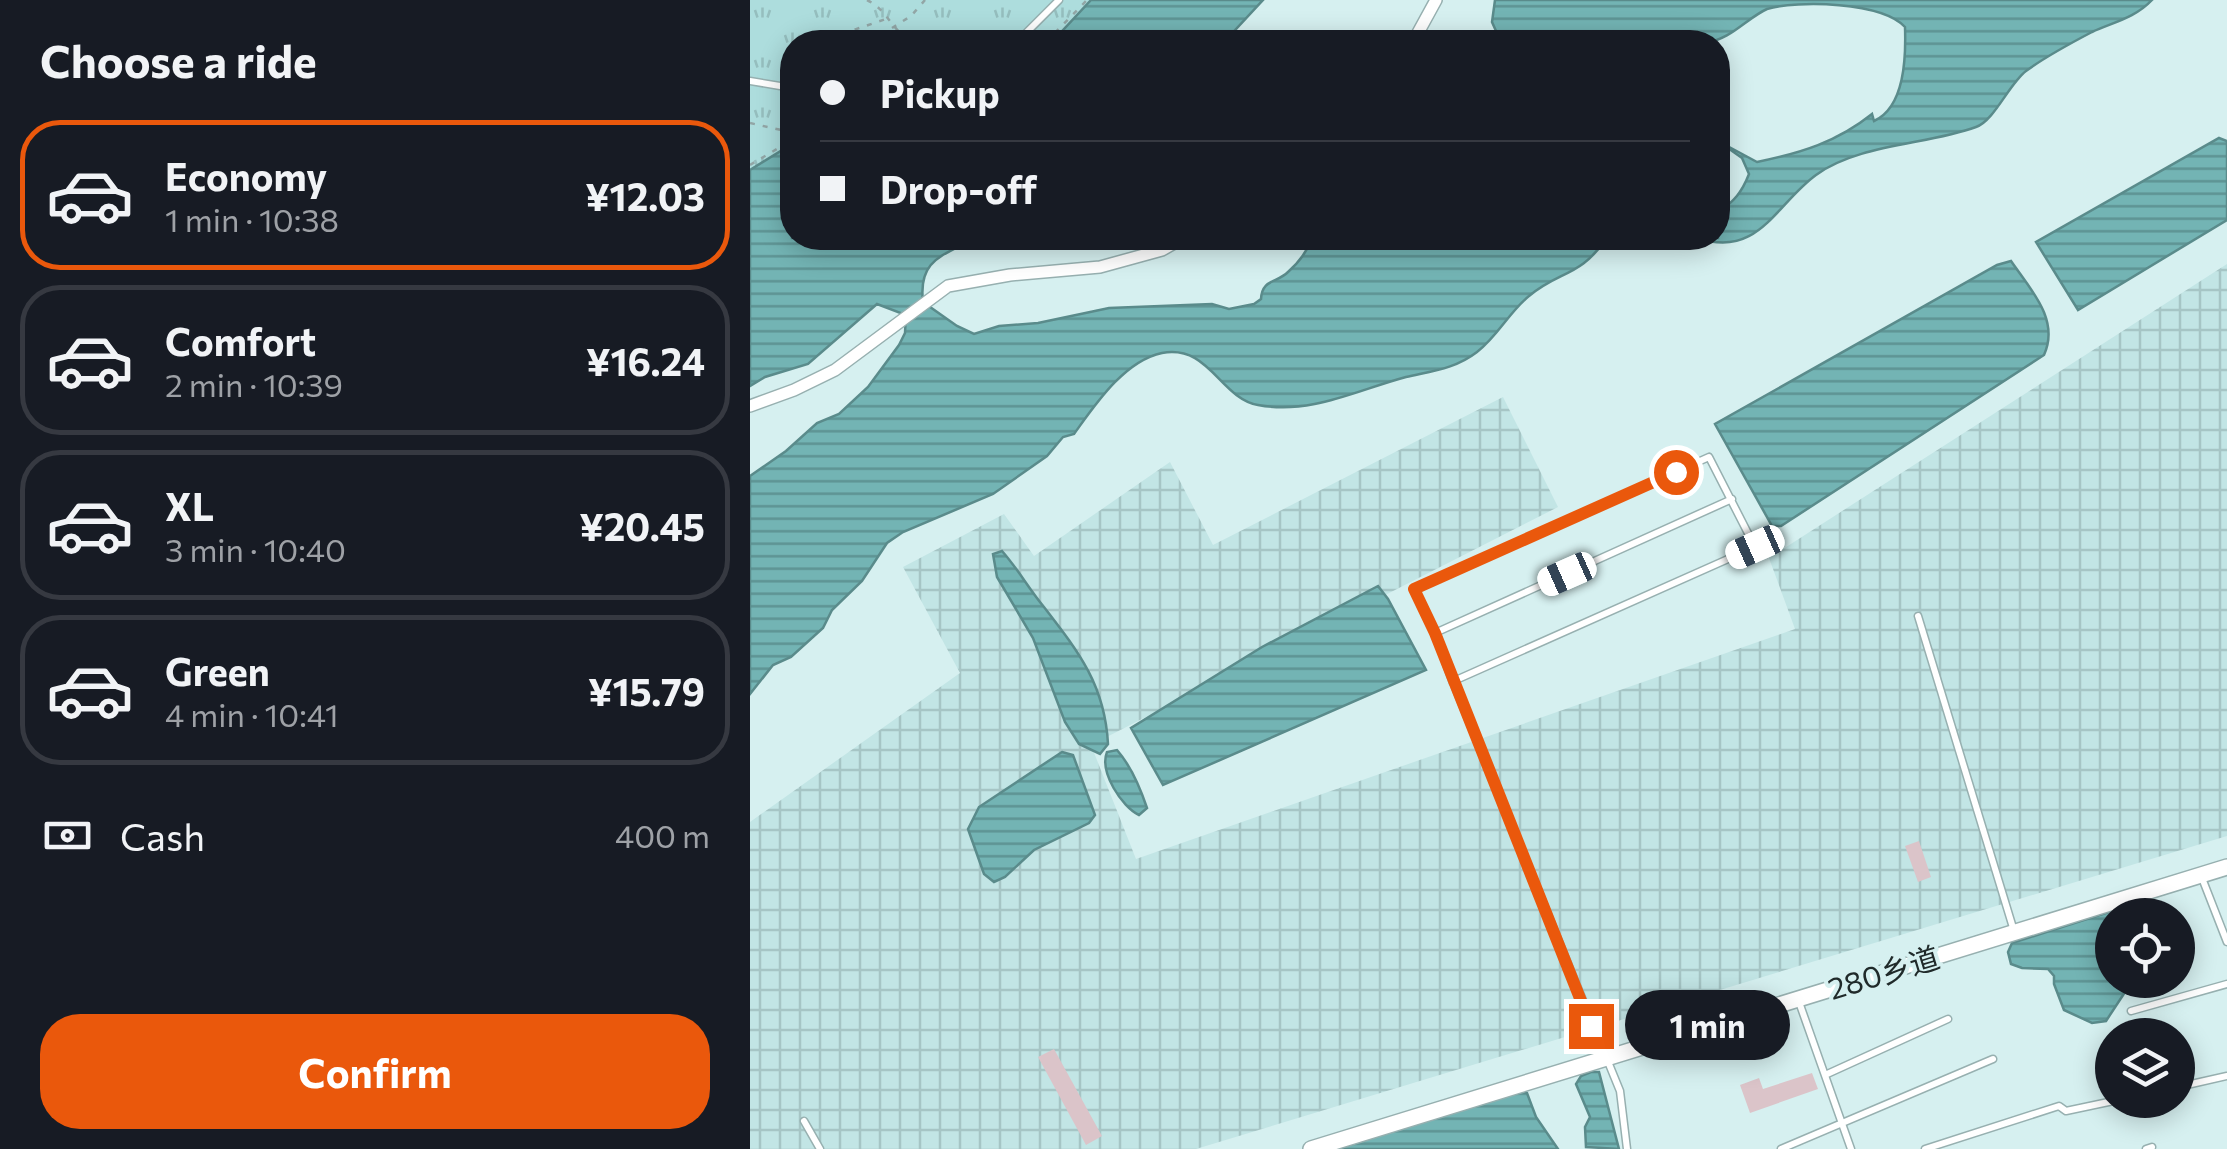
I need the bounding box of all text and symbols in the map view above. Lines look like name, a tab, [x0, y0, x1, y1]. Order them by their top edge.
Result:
text: Choose a ride	[40, 32, 317, 87]
text: Pickup	[880, 69, 1000, 116]
icon: car	[45, 150, 135, 240]
text: Economy	[165, 152, 327, 199]
text: Drop-off	[880, 165, 1037, 212]
text: ¥12.03	[585, 172, 705, 219]
text: 1 min · 10:38	[165, 199, 339, 239]
icon: car	[45, 315, 135, 405]
text: Comfort	[165, 317, 316, 364]
text: ¥16.24	[586, 337, 705, 384]
text: 2 min · 10:39	[165, 364, 343, 404]
route start	[1654, 450, 1699, 495]
icon: car	[45, 480, 135, 570]
text: XL	[165, 482, 214, 529]
text: ¥20.45	[579, 502, 705, 549]
car	[1721, 521, 1789, 573]
text: 3 min · 10:40	[165, 529, 346, 569]
car	[1533, 548, 1601, 600]
icon: car	[45, 645, 135, 735]
text: Green	[165, 647, 270, 694]
text: ¥15.79	[588, 667, 705, 714]
text: 4 min · 10:41	[165, 694, 339, 734]
icon: cash	[40, 808, 95, 863]
text: Cash	[120, 812, 205, 859]
text: 400 m	[615, 815, 710, 855]
map controls	[2095, 898, 2195, 1118]
button: locate	[2095, 898, 2195, 998]
street label: 280乡道	[1823, 937, 1943, 1006]
callout: 1 min	[1626, 991, 1791, 1061]
route end	[1569, 1004, 1614, 1049]
text: 1 min	[1670, 1005, 1745, 1045]
button: Confirm	[40, 1014, 710, 1129]
button: layers	[2095, 1018, 2195, 1118]

